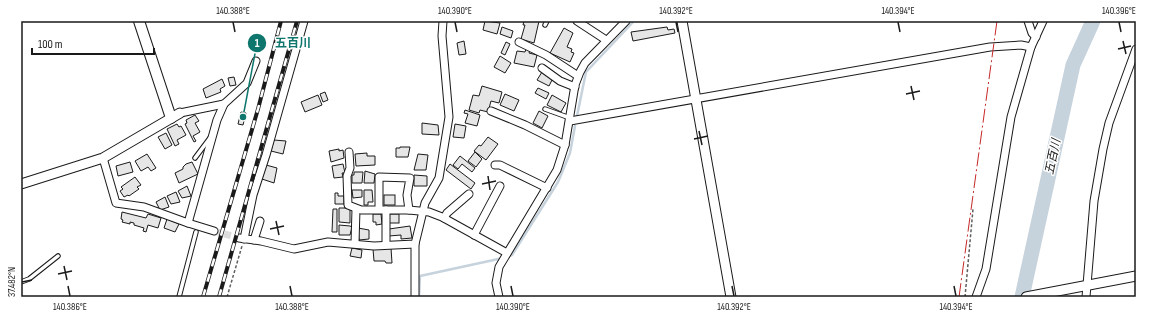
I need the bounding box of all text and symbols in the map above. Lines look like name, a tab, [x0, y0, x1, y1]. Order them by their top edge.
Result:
text: 140.388°E	[216, 5, 250, 17]
text: 140.390°E	[438, 5, 472, 17]
text: 140.392°E	[659, 5, 693, 17]
text: 140.394°E	[881, 5, 915, 17]
text: 140.396°E	[1102, 5, 1136, 17]
scale bar	[32, 30, 154, 56]
callout: 五百川	[247, 31, 319, 55]
text: 1	[255, 36, 260, 51]
text: 五百川	[275, 36, 311, 51]
text: 100 m	[38, 37, 63, 52]
water label: 五百川	[1042, 136, 1064, 176]
text: 37.482°N	[6, 267, 18, 297]
text: 140.386°E	[53, 301, 87, 313]
text: 140.388°E	[275, 301, 309, 313]
text: 140.390°E	[496, 301, 530, 313]
text: 140.392°E	[717, 301, 751, 313]
text: 140.394°E	[939, 301, 973, 313]

